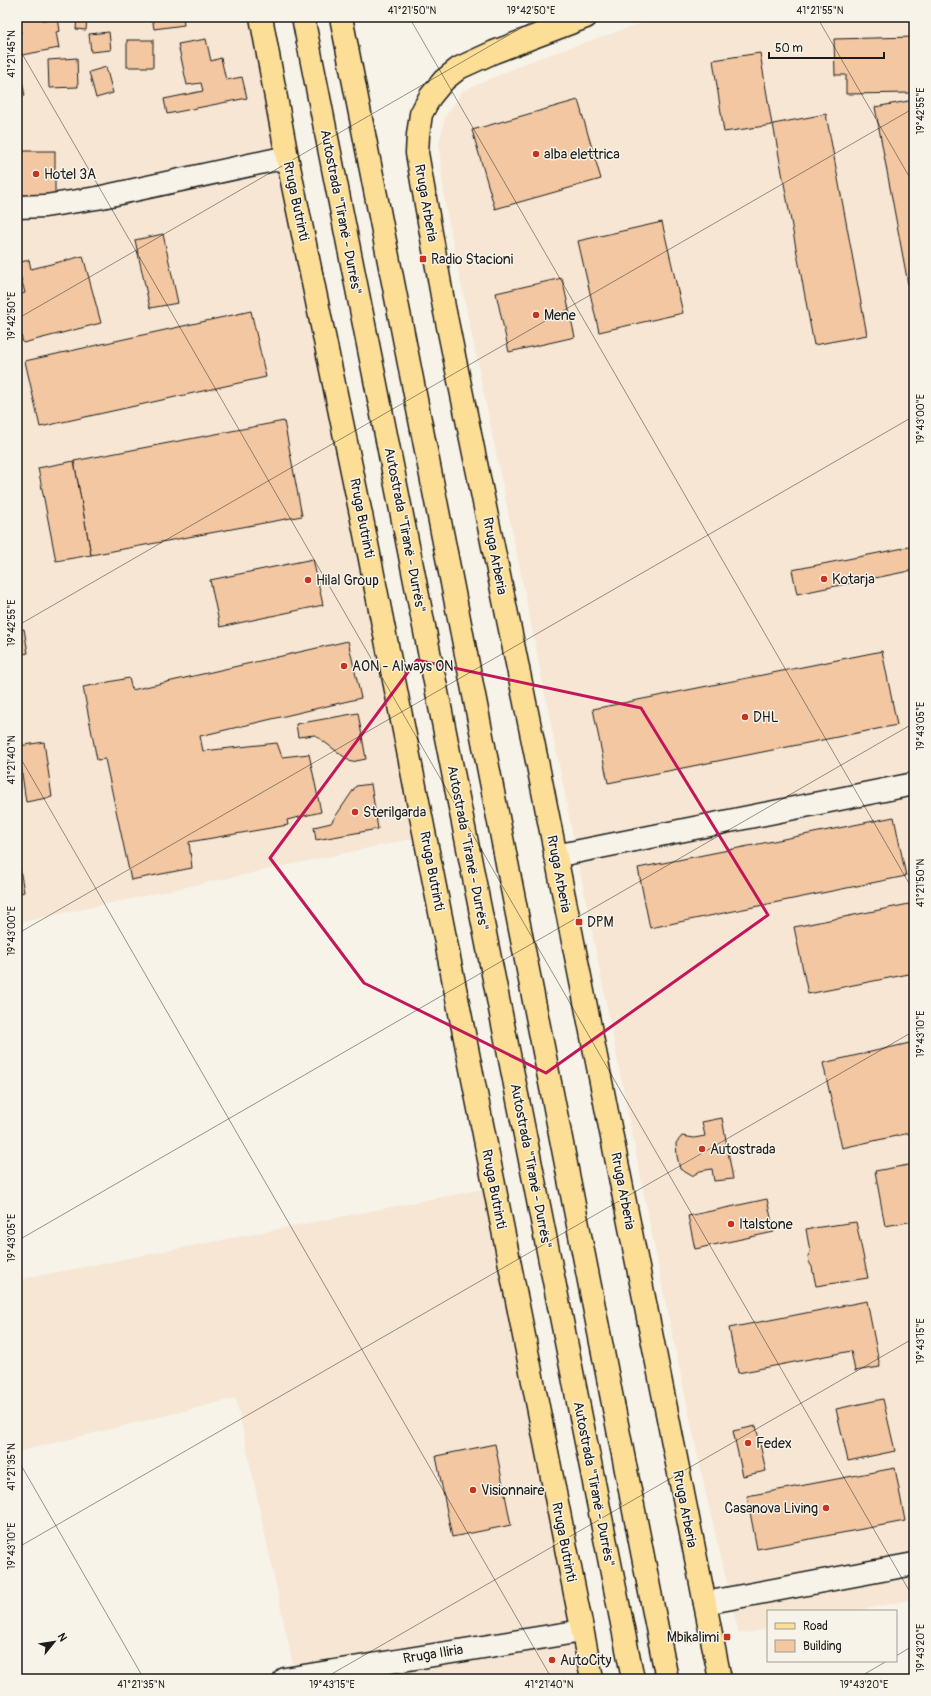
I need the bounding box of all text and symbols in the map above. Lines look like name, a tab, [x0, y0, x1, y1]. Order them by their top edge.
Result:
text: 41°21'50"N	[388, 5, 437, 17]
text: 19°42'50"E	[507, 5, 555, 17]
text: 41°21'55"N	[796, 5, 844, 17]
text: 41°21'45"N	[6, 30, 18, 78]
scale bar	[769, 34, 884, 60]
text: 50 m	[775, 41, 803, 56]
text: 19°42'55"E	[915, 88, 927, 134]
street label: Autostrada "Tiranë - Durrës"	[317, 128, 365, 296]
place label: alba elettrica	[544, 146, 620, 163]
marker: alba elettrica	[531, 149, 541, 159]
street label: Rruga Butrinti	[279, 160, 313, 243]
street label: Rruga Arberia	[411, 163, 441, 243]
place label: Hotel 3A	[44, 166, 96, 183]
marker: Hotel 3A	[31, 169, 41, 179]
place label: Radio Stacioni	[431, 251, 514, 268]
marker: Radio Stacioni	[418, 254, 428, 264]
text: 19°42'50"E	[6, 292, 18, 340]
place label: Mene	[544, 307, 576, 324]
marker: Mene	[531, 310, 541, 320]
text: 19°43'00"E	[915, 394, 927, 444]
street label: Autostrada "Tiranë - Durrës"	[381, 446, 429, 614]
street label: Rruga Butrinti	[346, 477, 378, 560]
street label: Rruga Arberia	[479, 516, 511, 596]
place label: Kotarja	[832, 571, 875, 588]
place label: Hilal Group	[316, 572, 379, 589]
marker: Kotarja	[819, 574, 829, 584]
marker: Hilal Group	[303, 575, 313, 585]
text: 19°42'55"E	[6, 600, 18, 646]
place label: AON - Always ON	[352, 658, 454, 675]
marker: AON - Always ON	[339, 661, 349, 671]
text: 19°43'05"E	[915, 702, 927, 750]
place label: DHL	[753, 709, 779, 726]
marker: DHL	[740, 712, 750, 722]
text: 41°21'40"N	[6, 735, 18, 785]
street label: Autostrada "Tiranë - Durrës"	[444, 764, 492, 932]
place label: Sterilgarda	[363, 804, 426, 821]
marker: Sterilgarda	[350, 807, 360, 817]
street label: Rruga Butrinti	[416, 830, 448, 913]
street label: Rruga Arberia	[543, 834, 575, 914]
text: 41°21'50"N	[915, 858, 927, 907]
text: 19°43'00"E	[6, 906, 18, 956]
place label: DPM	[587, 914, 614, 931]
marker: DPM	[574, 917, 584, 927]
text: 19°43'10"E	[915, 1011, 927, 1057]
street label: Autostrada "Tiranë - Durrës"	[507, 1082, 555, 1250]
place label: Autostrada	[710, 1141, 776, 1158]
marker: Autostrada	[697, 1144, 707, 1154]
street label: Rruga Butrinti	[478, 1148, 510, 1231]
street label: Rruga Arberia	[607, 1151, 639, 1231]
text: 19°43'05"E	[6, 1214, 18, 1262]
place label: Italstone	[739, 1216, 793, 1233]
marker: Italstone	[726, 1219, 736, 1229]
text: 19°43'15"E	[915, 1318, 927, 1364]
street label: Autostrada "Tiranë - Durrës"	[570, 1400, 618, 1568]
place label: Fedex	[756, 1435, 792, 1452]
marker: Fedex	[743, 1438, 753, 1448]
text: 41°21'35"N	[6, 1443, 18, 1491]
street label: Rruga Arberia	[669, 1469, 701, 1549]
place label: Visionnaire	[481, 1482, 545, 1499]
marker: Visionnaire	[468, 1485, 478, 1495]
place label: Casanova Living	[725, 1500, 818, 1517]
street label: Rruga Butrinti	[548, 1501, 580, 1584]
marker: Casanova Living	[821, 1503, 831, 1513]
text: 19°43'10"E	[6, 1523, 18, 1569]
legend	[767, 1610, 897, 1662]
text: Road	[803, 1619, 828, 1634]
north arrow	[34, 1622, 74, 1662]
text: 19°43'20"E	[915, 1624, 927, 1672]
place label: Mbikalimi	[667, 1629, 719, 1646]
text: N	[55, 1631, 70, 1644]
marker: Mbikalimi	[722, 1632, 732, 1642]
text: Building	[803, 1639, 842, 1654]
street label: Rruga Iliria	[402, 1641, 464, 1667]
place label: AutoCity	[560, 1652, 611, 1669]
marker: AutoCity	[547, 1655, 557, 1665]
text: 41°21'35"N	[117, 1679, 165, 1691]
text: 19°43'15"E	[309, 1679, 355, 1691]
text: 41°21'40"N	[524, 1679, 574, 1691]
text: 19°43'20"E	[840, 1679, 888, 1691]

